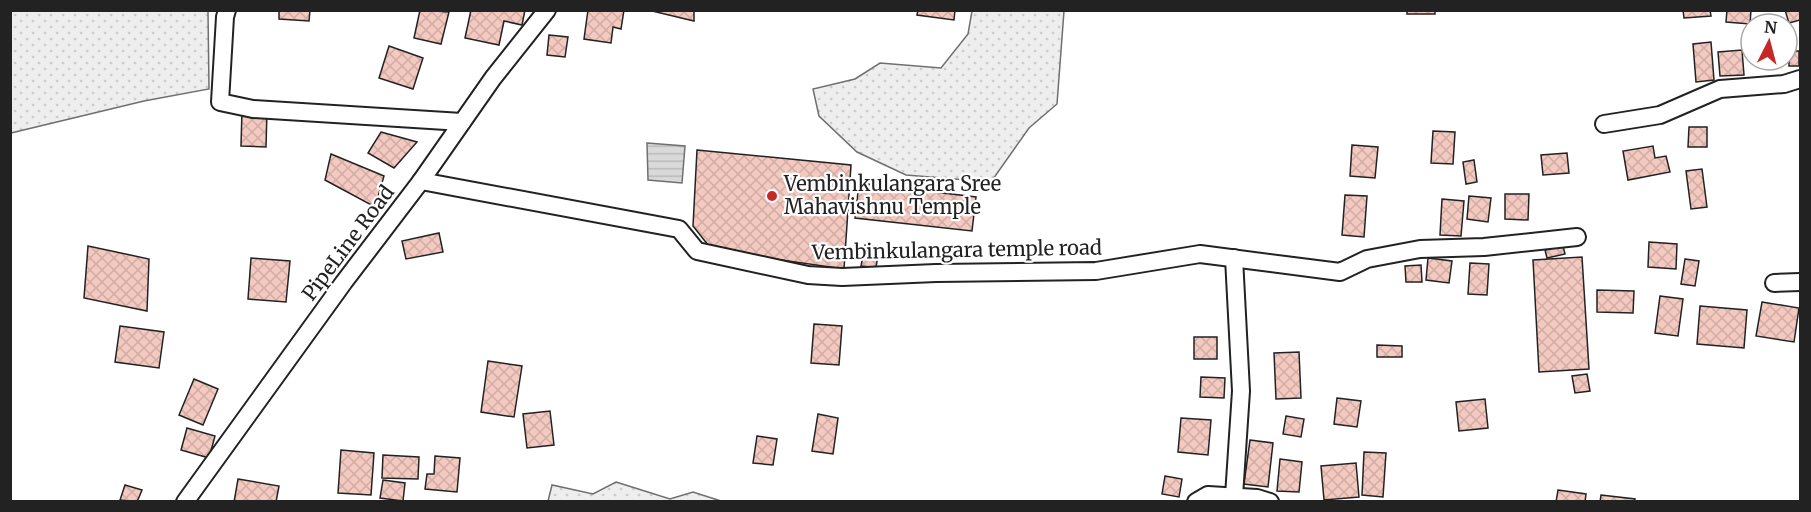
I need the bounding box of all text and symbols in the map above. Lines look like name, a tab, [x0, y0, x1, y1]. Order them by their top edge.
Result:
north arrow	[1739, 12, 1799, 72]
text: N	[1763, 16, 1778, 38]
place label: Vembinkulangara Sree Mahavishnu Temple	[783, 171, 1001, 219]
street label: PipeLine Road	[296, 180, 399, 305]
marker: Vembinkulangara Sree Mahavishnu Temple	[765, 189, 779, 203]
street label: Vembinkulangara temple road	[811, 234, 1102, 265]

